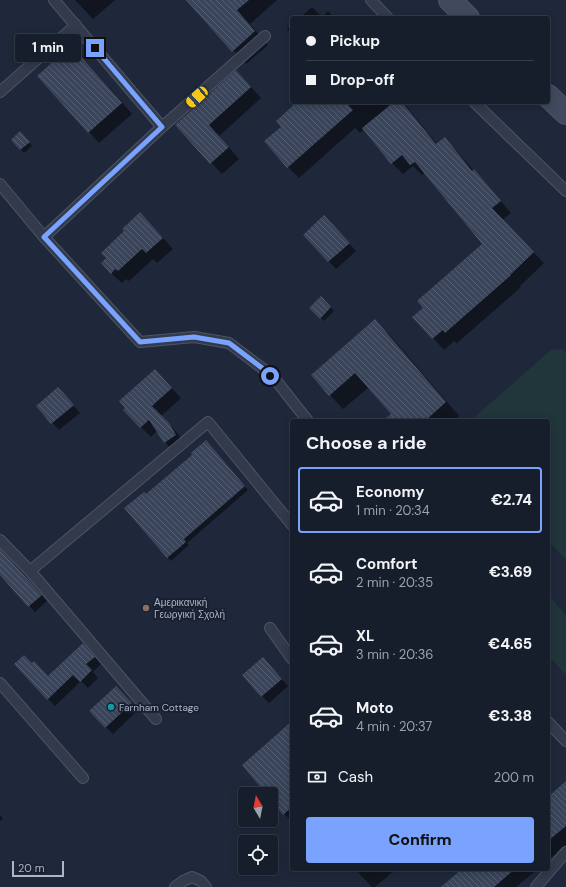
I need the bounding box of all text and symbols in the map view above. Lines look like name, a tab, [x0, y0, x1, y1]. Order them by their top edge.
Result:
text: Pickup	[330, 31, 380, 51]
callout: 1 min	[15, 34, 81, 62]
text: 1 min	[32, 39, 64, 56]
route end	[86, 39, 104, 57]
text: Drop-off	[330, 70, 395, 90]
car	[184, 85, 210, 109]
route start	[261, 367, 279, 385]
text: Choose a ride	[306, 431, 427, 455]
icon: car	[308, 482, 344, 518]
text: Economy	[356, 482, 424, 502]
text: €2.74	[491, 490, 532, 510]
text: 1 min · 20:34	[356, 502, 430, 519]
icon: car	[308, 554, 344, 590]
text: Comfort	[356, 554, 417, 574]
text: €3.69	[489, 562, 532, 582]
text: 2 min · 20:35	[356, 574, 433, 591]
place label: Αμερικανική Γεωργική Σχολή	[154, 596, 225, 621]
marker: Αμερικανική Γεωργική Σχολή	[141, 603, 151, 613]
icon: car	[308, 626, 344, 662]
text: XL	[356, 626, 374, 646]
text: €4.65	[488, 634, 532, 654]
text: 3 min · 20:36	[356, 646, 434, 663]
icon: car	[308, 698, 344, 734]
text: Moto	[356, 698, 394, 718]
place label: Farnham Cottage	[119, 701, 199, 714]
marker: Farnham Cottage	[106, 702, 116, 712]
text: €3.38	[489, 706, 532, 726]
text: 4 min · 20:37	[356, 718, 432, 735]
icon: cash	[306, 766, 328, 788]
text: Cash	[338, 767, 373, 787]
text: 200 m	[494, 769, 534, 786]
north arrow	[238, 787, 278, 827]
map controls	[238, 787, 278, 875]
button: Confirm	[306, 817, 534, 863]
button: locate	[238, 835, 278, 875]
scale bar	[12, 859, 64, 878]
text: 20 m	[18, 861, 44, 875]

